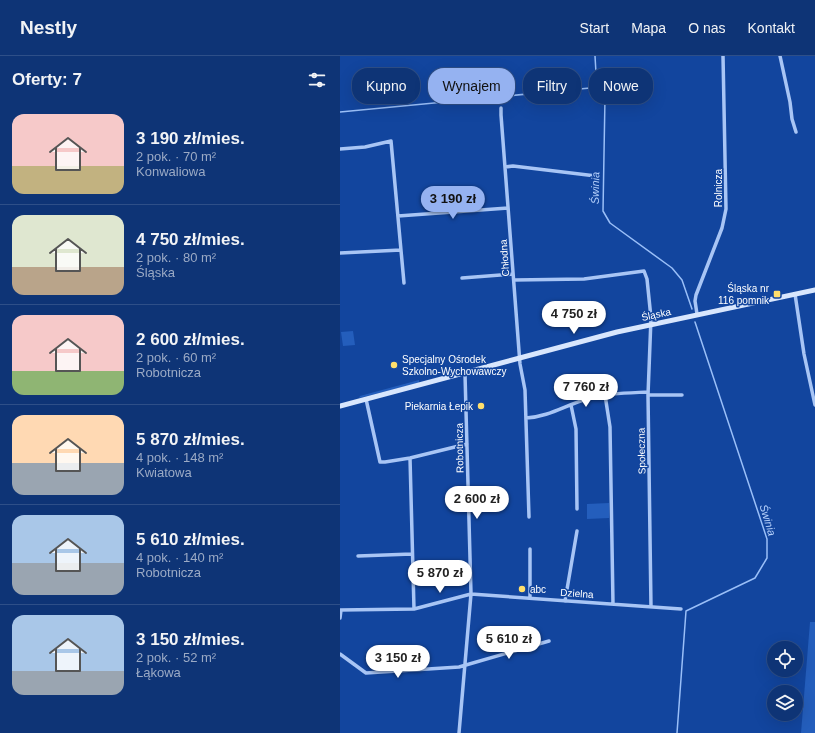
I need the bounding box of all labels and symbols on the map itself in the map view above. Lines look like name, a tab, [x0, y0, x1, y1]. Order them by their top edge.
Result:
street label: Rolnicza	[713, 168, 724, 207]
water label: Świnia	[589, 172, 601, 204]
pin: 3 190 zł	[412, 186, 494, 220]
street label: Chłodna	[498, 239, 511, 277]
place label: Śląska nr 116 pomnik	[718, 282, 770, 306]
marker: Śląska nr 116 pomnik	[772, 289, 782, 299]
pin: 4 750 zł	[533, 301, 615, 335]
street label: Śląska	[640, 305, 672, 323]
place label: Specjalny Ośrodek Szkolno-Wychowawczy	[402, 354, 506, 377]
marker: Specjalny Ośrodek Szkolno-Wychowawczy	[389, 360, 399, 370]
pin: 7 760 zł	[545, 374, 627, 408]
place label: Piekarnia Łepik	[405, 401, 474, 412]
marker: Piekarnia Łepik	[476, 401, 486, 411]
street label: Robotnicza	[454, 422, 465, 473]
street label: Społeczna	[636, 427, 647, 474]
pin: 2 600 zł	[436, 486, 518, 520]
water label: Świnia	[758, 503, 778, 537]
pin: 5 870 zł	[399, 560, 481, 594]
marker: abc	[517, 584, 527, 594]
place label: abc	[530, 584, 546, 595]
street label: Dzielna	[560, 587, 594, 600]
pin: 5 610 zł	[468, 626, 550, 660]
pin: 3 150 zł	[357, 645, 439, 679]

